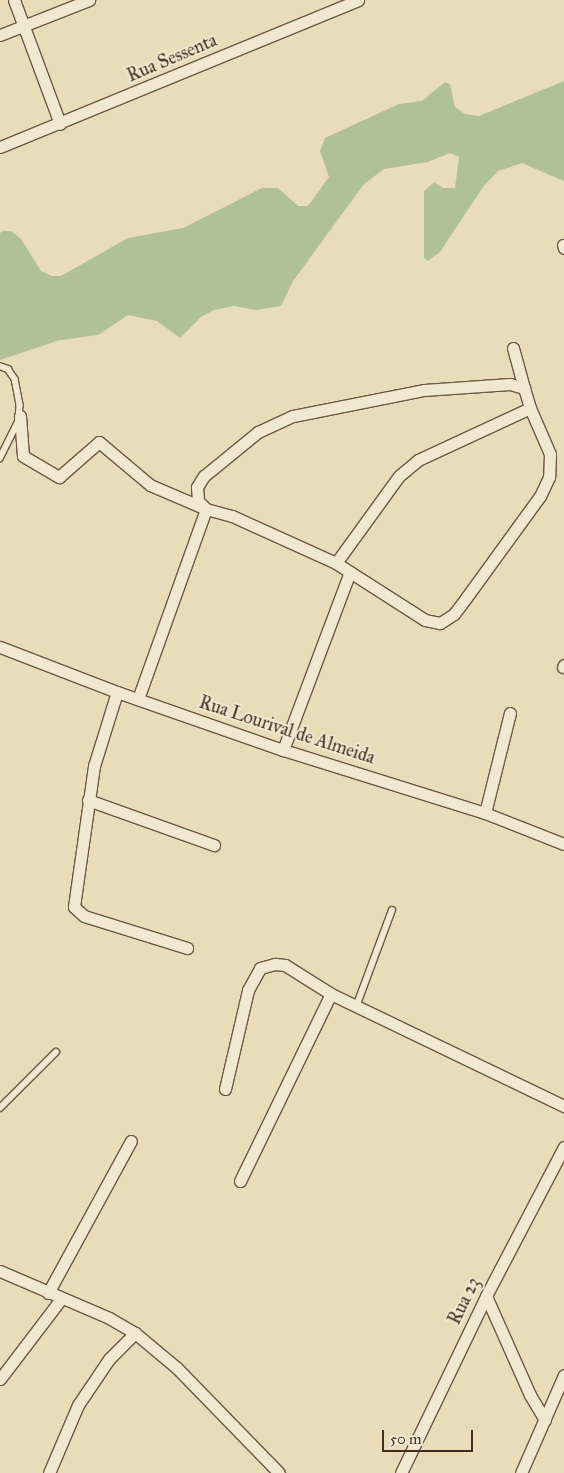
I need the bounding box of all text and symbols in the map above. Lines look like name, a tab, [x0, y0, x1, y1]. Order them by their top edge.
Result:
street label: Rua Sessenta	[124, 29, 220, 87]
street label: Rua Lourival de Almeida	[196, 691, 378, 769]
street label: Rua 23	[443, 1274, 485, 1328]
scale bar	[384, 1420, 475, 1452]
text: 50 m	[390, 1430, 422, 1448]

